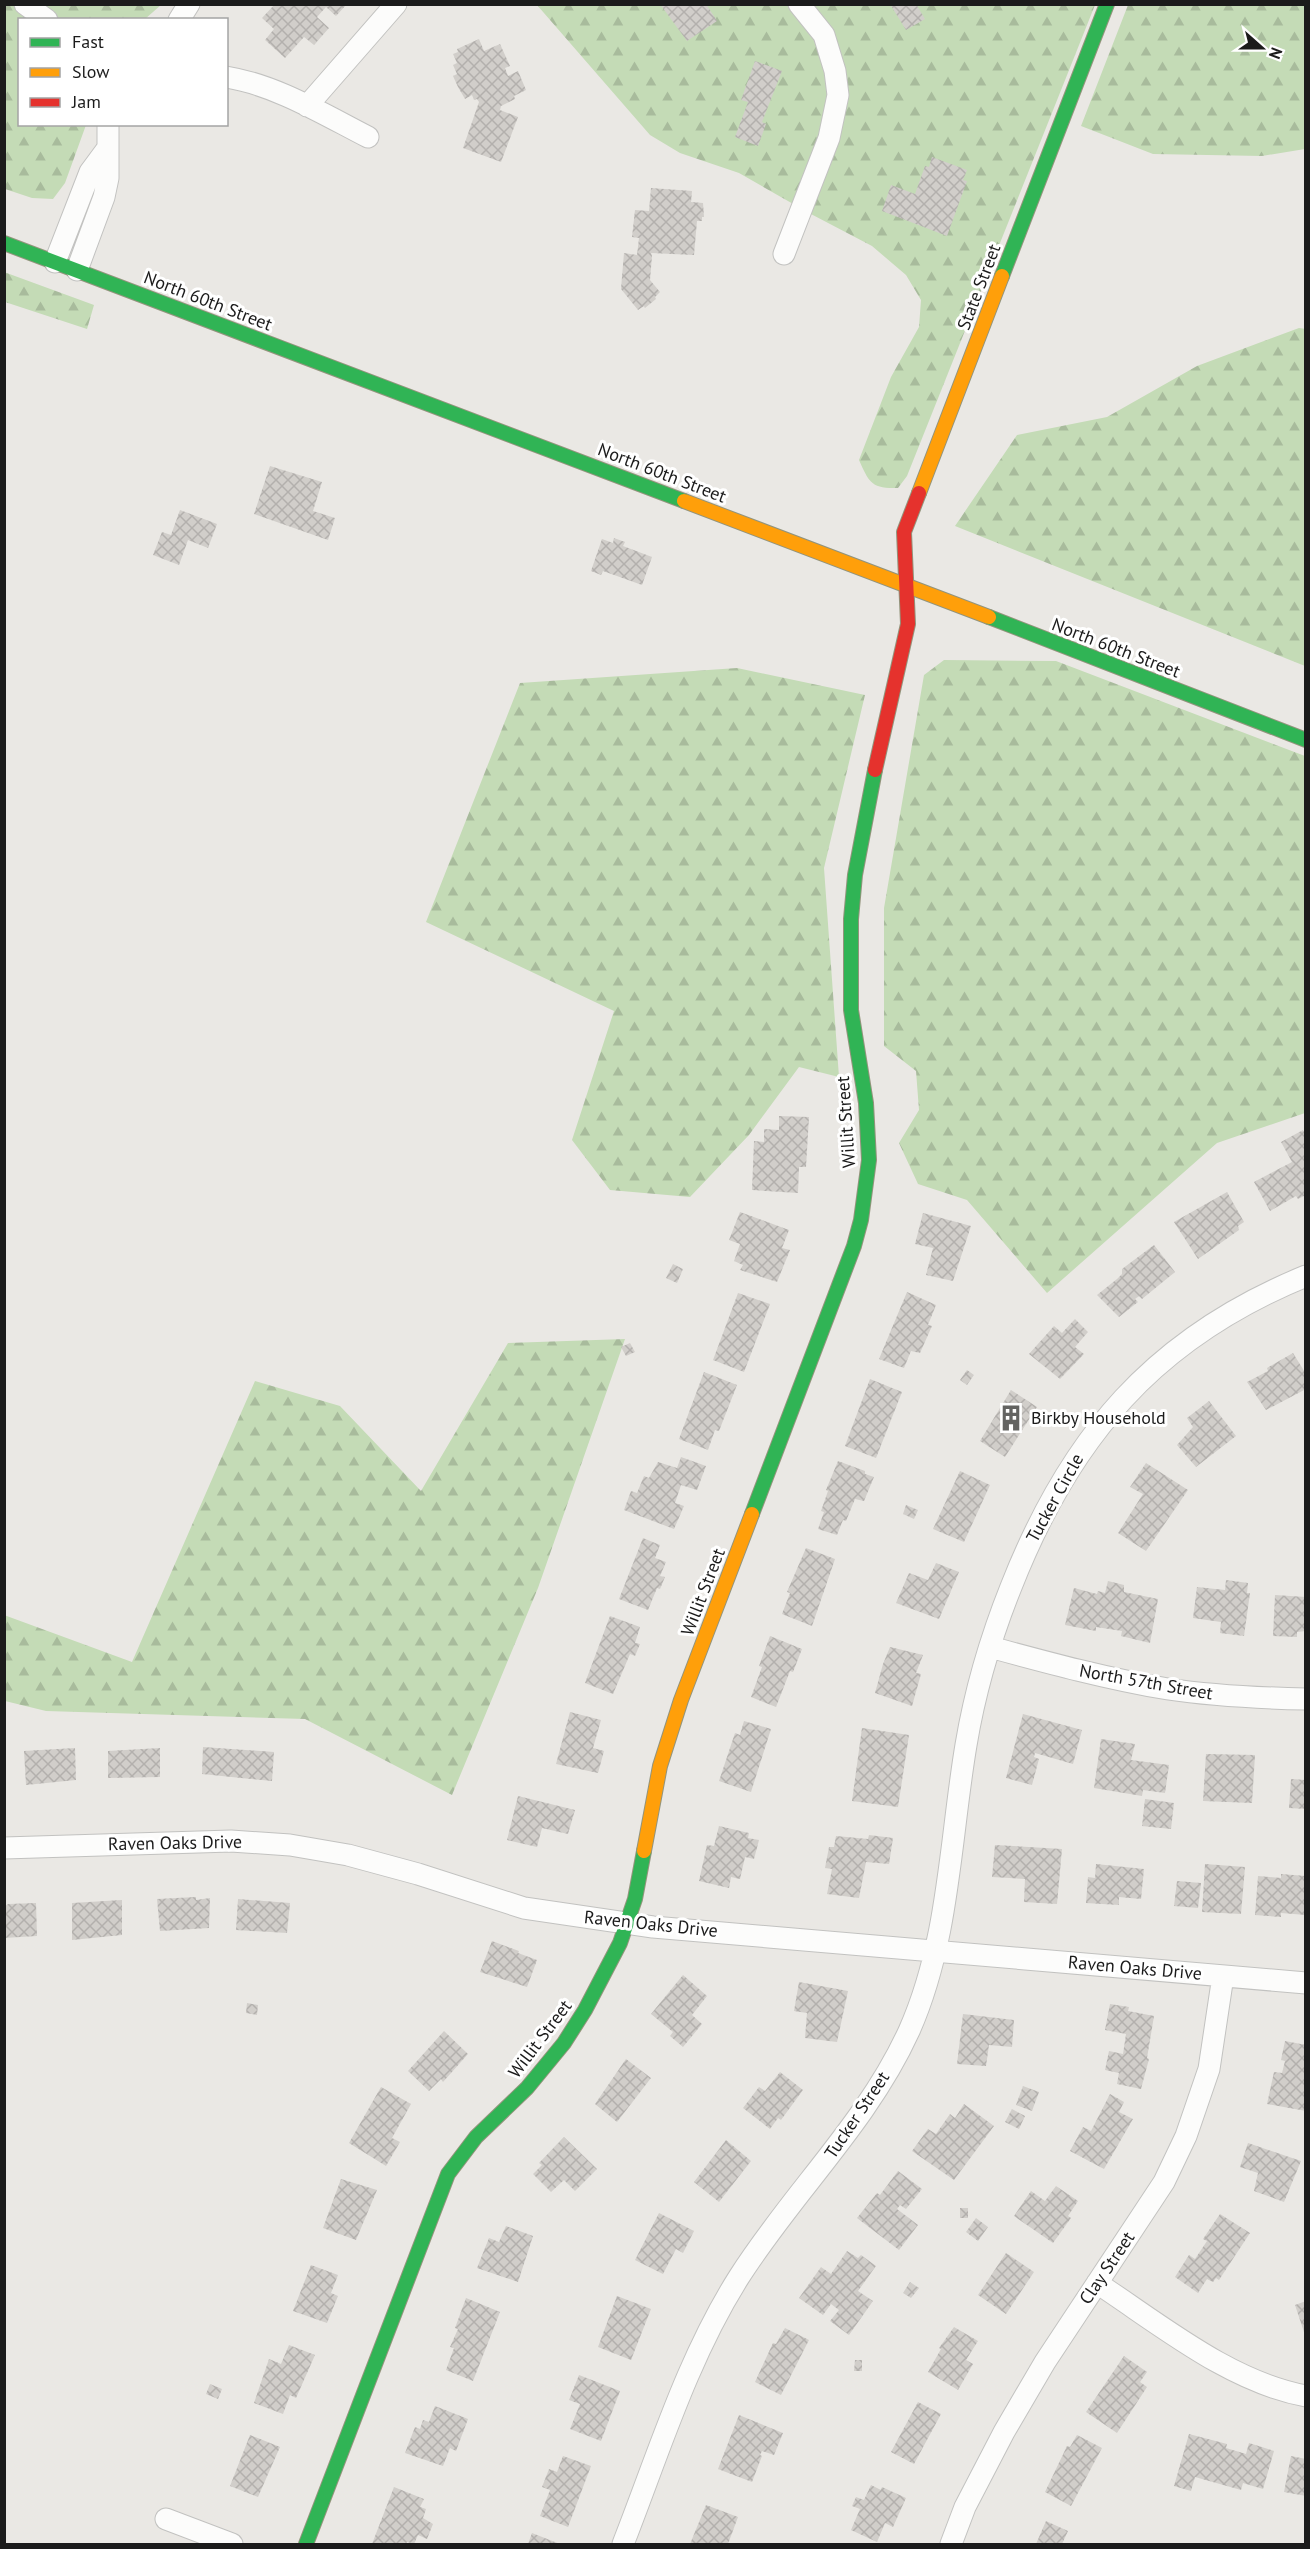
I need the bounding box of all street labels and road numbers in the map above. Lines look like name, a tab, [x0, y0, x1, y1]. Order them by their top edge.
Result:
street label: State Street	[952, 240, 1005, 333]
street label: North 60th Street	[141, 266, 276, 336]
street label: North 60th Street	[595, 438, 730, 508]
street label: North 60th Street	[1049, 613, 1184, 683]
street label: Willit Street	[831, 1075, 860, 1169]
street label: Tucker Circle	[1021, 1449, 1088, 1546]
street label: Willit Street	[675, 1545, 730, 1639]
street label: North 57th Street	[1078, 1658, 1215, 1705]
street label: Raven Oaks Drive	[108, 1830, 242, 1855]
street label: Raven Oaks Drive	[583, 1905, 719, 1942]
street label: Raven Oaks Drive	[1067, 1950, 1203, 1985]
street label: Willit Street	[503, 1995, 576, 2082]
street label: Tucker Street	[819, 2067, 894, 2163]
street label: Clay Street	[1074, 2227, 1139, 2309]

